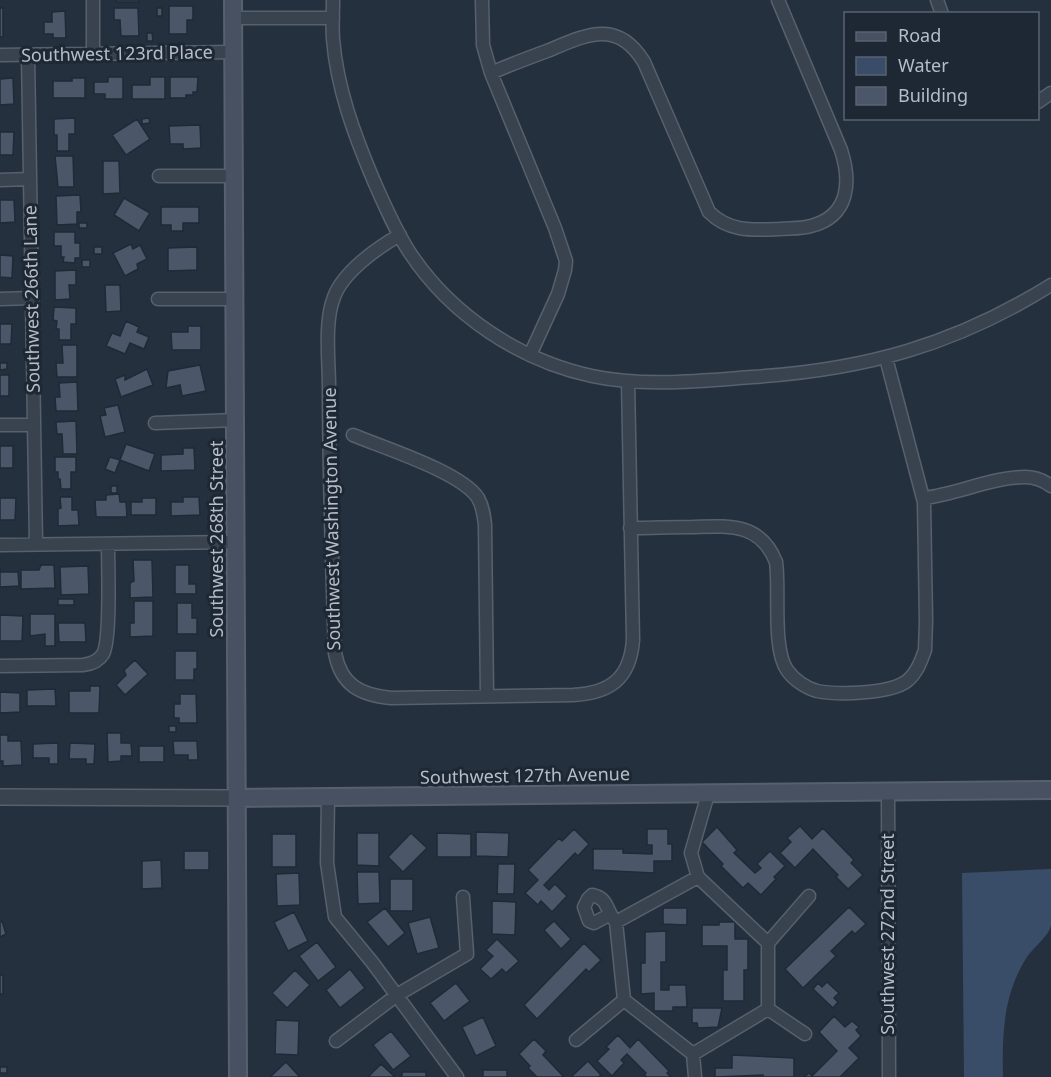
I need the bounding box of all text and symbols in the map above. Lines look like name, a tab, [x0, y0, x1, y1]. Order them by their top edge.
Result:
legend	[844, 12, 1039, 120]
text: Road	[898, 23, 941, 47]
street label: Southwest 123rd Place	[21, 39, 213, 67]
text: Water	[898, 53, 949, 77]
text: Building	[898, 83, 968, 107]
street label: Southwest 266th Lane	[17, 205, 45, 393]
street label: Southwest Washington Avenue	[317, 387, 345, 651]
street label: Southwest 268th Street	[204, 440, 228, 638]
street label: Southwest 127th Avenue	[420, 761, 630, 789]
street label: Southwest 272nd Street	[875, 833, 899, 1035]

